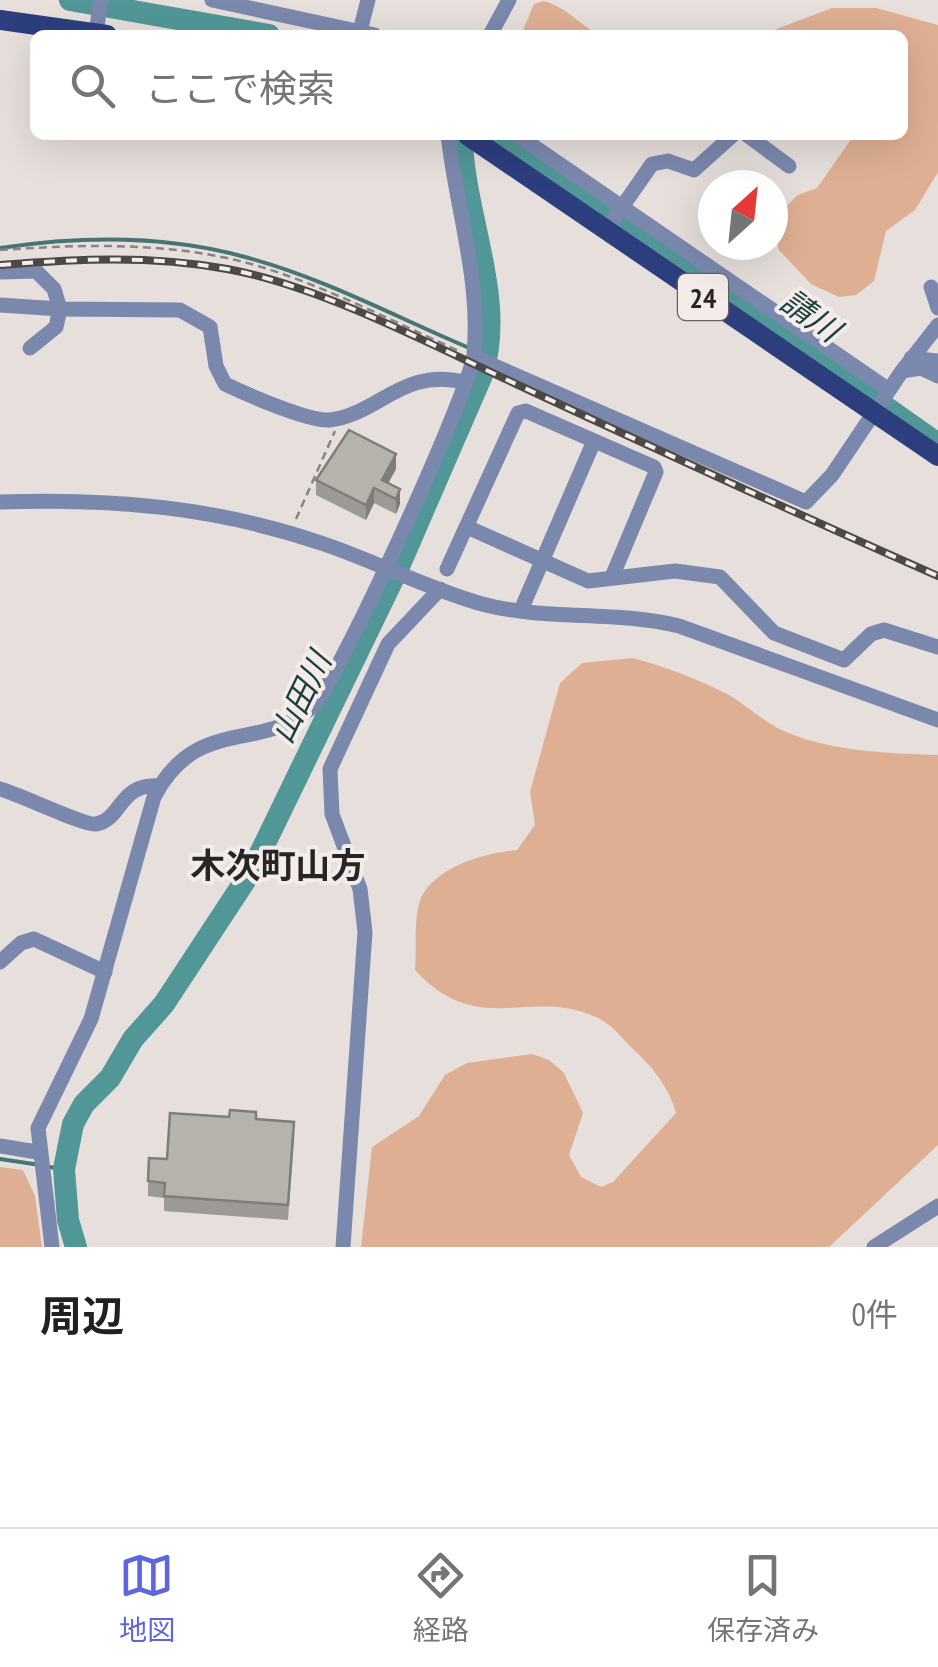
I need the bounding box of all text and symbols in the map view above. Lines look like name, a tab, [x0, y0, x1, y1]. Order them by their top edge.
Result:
search box	[30, 30, 908, 140]
icon: search	[65, 58, 120, 113]
text: ここで検索	[145, 63, 335, 112]
north arrow	[698, 170, 788, 260]
road number: 24	[678, 274, 728, 320]
water label: 請川	[773, 279, 852, 352]
water label: 山田川	[260, 642, 341, 749]
district label: 木次町山方	[190, 842, 366, 888]
text: 周辺	[40, 1288, 124, 1343]
text: 0件	[852, 1293, 898, 1335]
tab: 地図	[119, 1548, 175, 1648]
tab: 経路	[413, 1548, 469, 1648]
tab: 保存済み	[707, 1548, 819, 1648]

